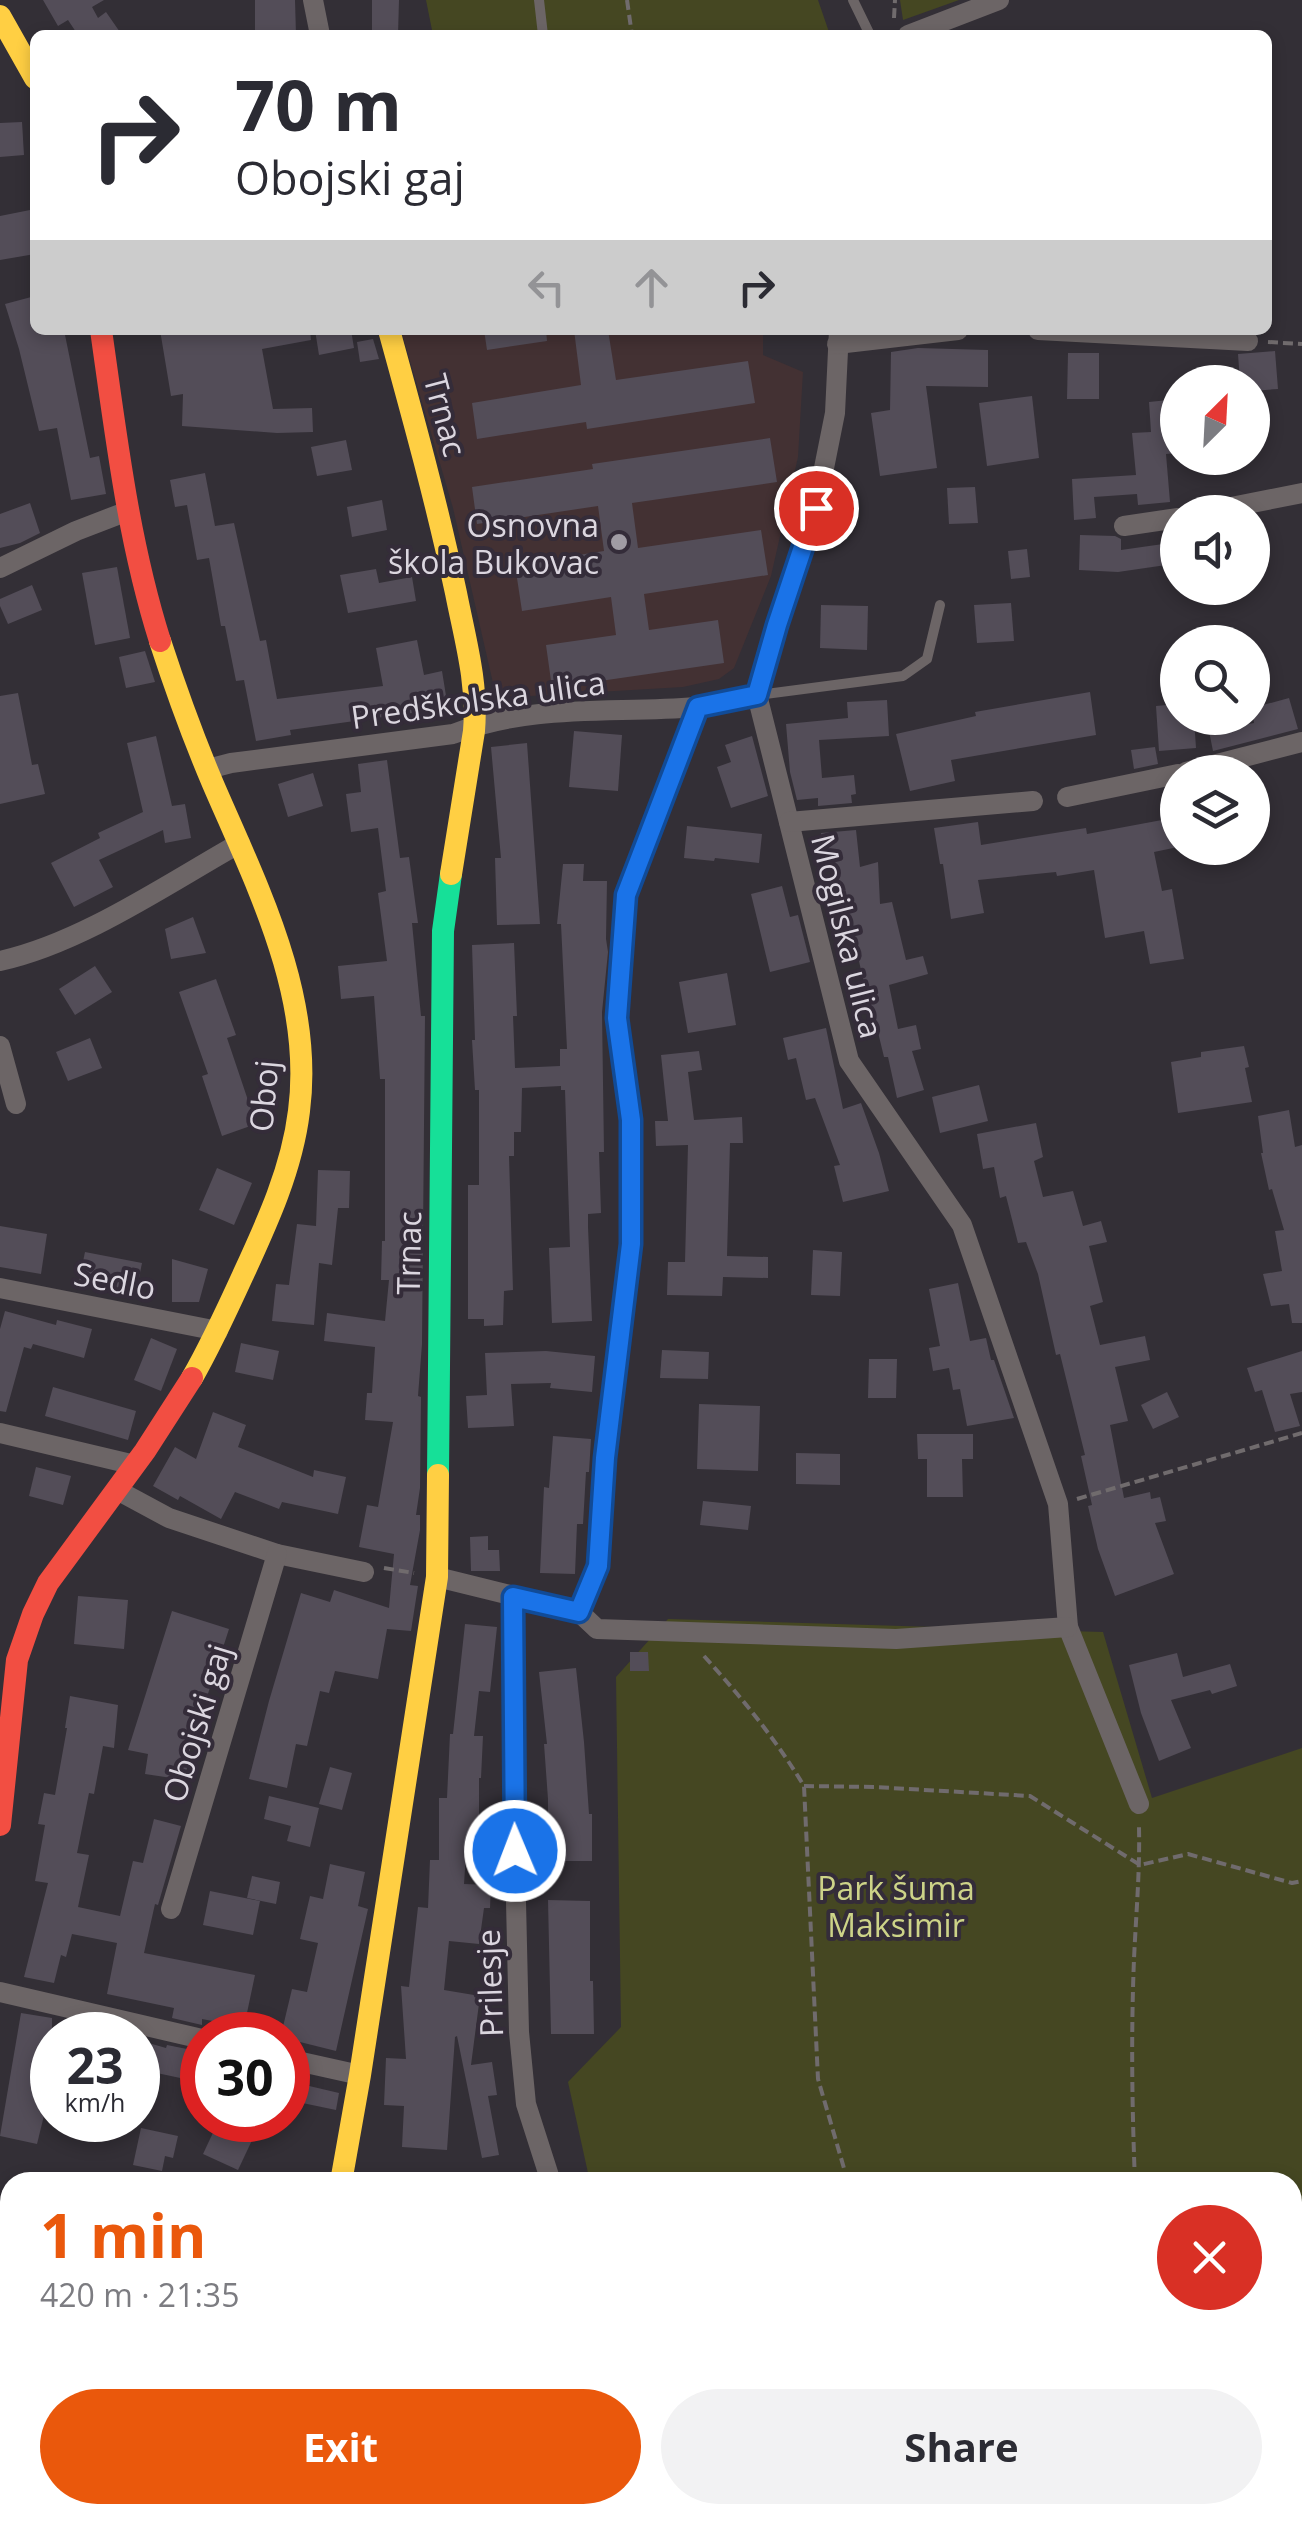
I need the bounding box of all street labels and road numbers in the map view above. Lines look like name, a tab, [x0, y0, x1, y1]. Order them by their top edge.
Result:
street label: Trnac	[414, 369, 478, 461]
street label: Predškolska ulica	[348, 660, 608, 738]
street label: Mogilska ulica	[802, 830, 894, 1042]
street label: Oboj	[238, 1058, 288, 1134]
street label: Trnac	[386, 1211, 430, 1295]
street label: Sedlo	[70, 1251, 160, 1309]
street label: Obojski gaj	[152, 1639, 240, 1807]
street label: Prilesje	[466, 1928, 512, 2038]

